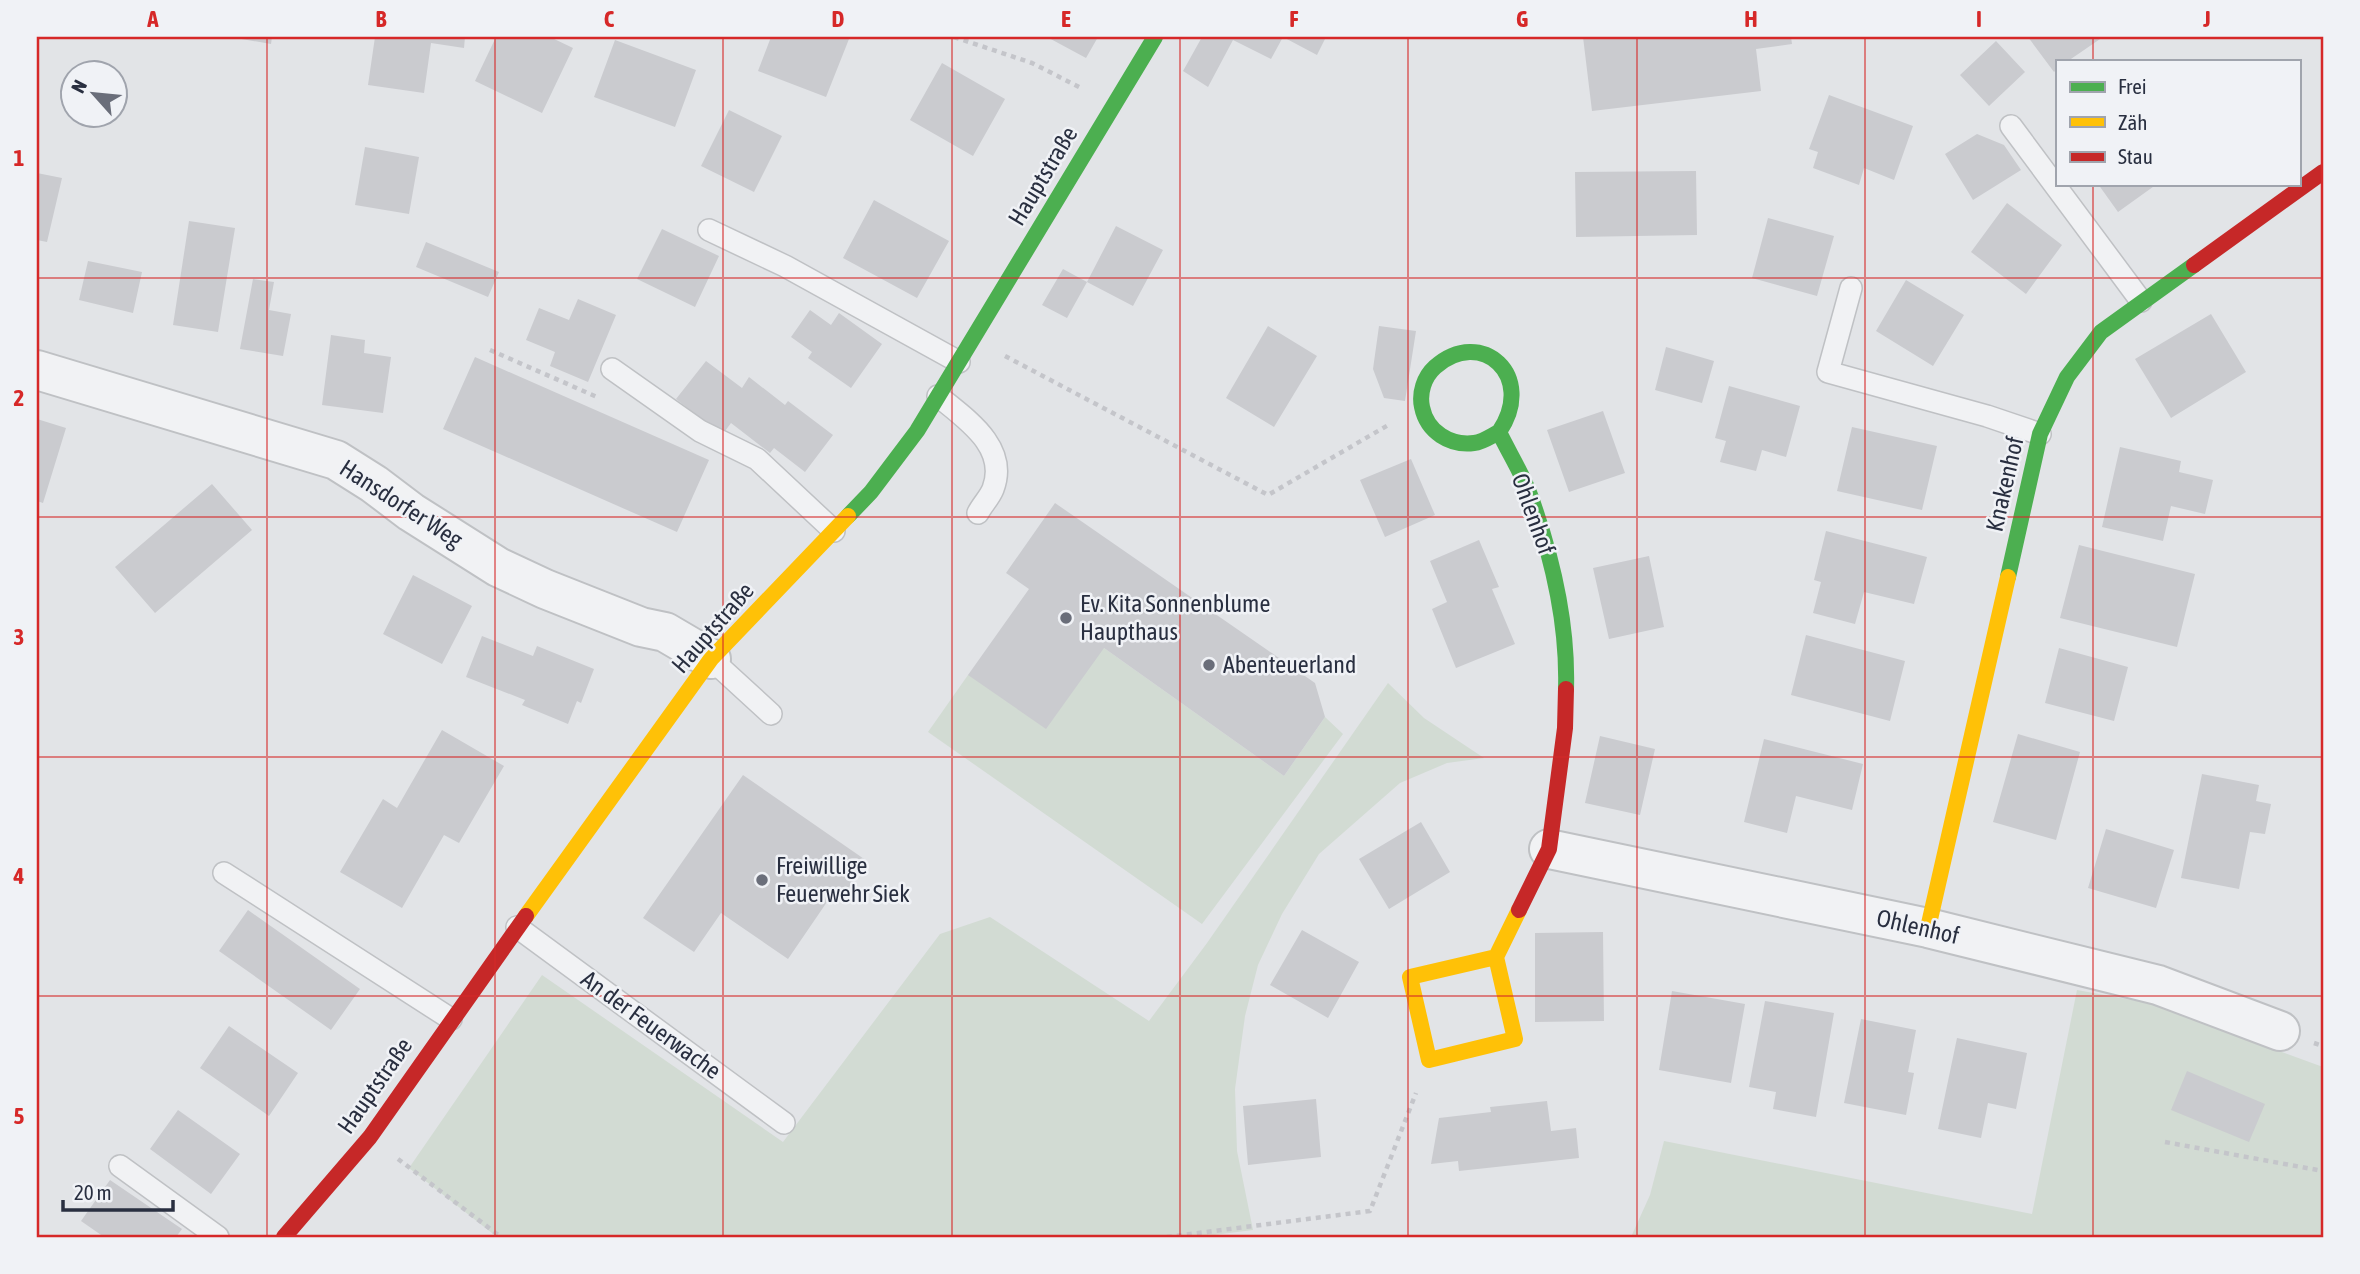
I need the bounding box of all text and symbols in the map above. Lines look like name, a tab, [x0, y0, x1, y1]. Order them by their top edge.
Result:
text: A	[146, 6, 159, 32]
text: B	[376, 6, 387, 32]
text: C	[604, 6, 615, 32]
text: D	[832, 6, 845, 32]
text: E	[1061, 6, 1071, 32]
text: F	[1289, 6, 1299, 32]
text: G	[1516, 6, 1528, 32]
text: H	[1744, 6, 1758, 32]
text: I	[1976, 6, 1982, 32]
text: J	[2202, 6, 2211, 32]
north arrow	[60, 60, 130, 130]
legend	[2056, 60, 2300, 186]
text: Frei	[2118, 74, 2147, 98]
text: N	[67, 76, 91, 96]
text: Zäh	[2118, 110, 2147, 134]
street label: Hauptstraße	[1003, 122, 1083, 230]
text: Stau	[2118, 144, 2153, 168]
text: 1	[14, 145, 25, 171]
text: 2	[14, 385, 24, 411]
street label: Knakenhof	[1980, 433, 2029, 534]
street label: Hansdorfer Weg	[335, 454, 468, 554]
street label: Ohlenhof	[1506, 470, 1561, 558]
street label: Hauptstraße	[666, 577, 759, 678]
place label: Ev. Kita Sonnenblume Haupthaus	[1080, 590, 1270, 645]
marker: Ev. Kita Sonnenblume Haupthaus	[1058, 610, 1074, 626]
text: 3	[14, 624, 24, 650]
place label: Abenteuerland	[1223, 651, 1356, 678]
marker: Abenteuerland	[1201, 657, 1217, 673]
place label: Freiwillige Feuerwehr Siek	[776, 852, 910, 907]
text: 4	[13, 863, 25, 889]
marker: Freiwillige Feuerwehr Siek	[754, 872, 770, 888]
street label: Ohlenhof	[1874, 904, 1962, 949]
street label: An der Feuerwache	[576, 965, 726, 1084]
street label: Hauptstraße	[332, 1033, 417, 1139]
text: 5	[14, 1103, 25, 1129]
scale bar	[63, 1169, 173, 1213]
text: 20 m	[74, 1180, 112, 1204]

